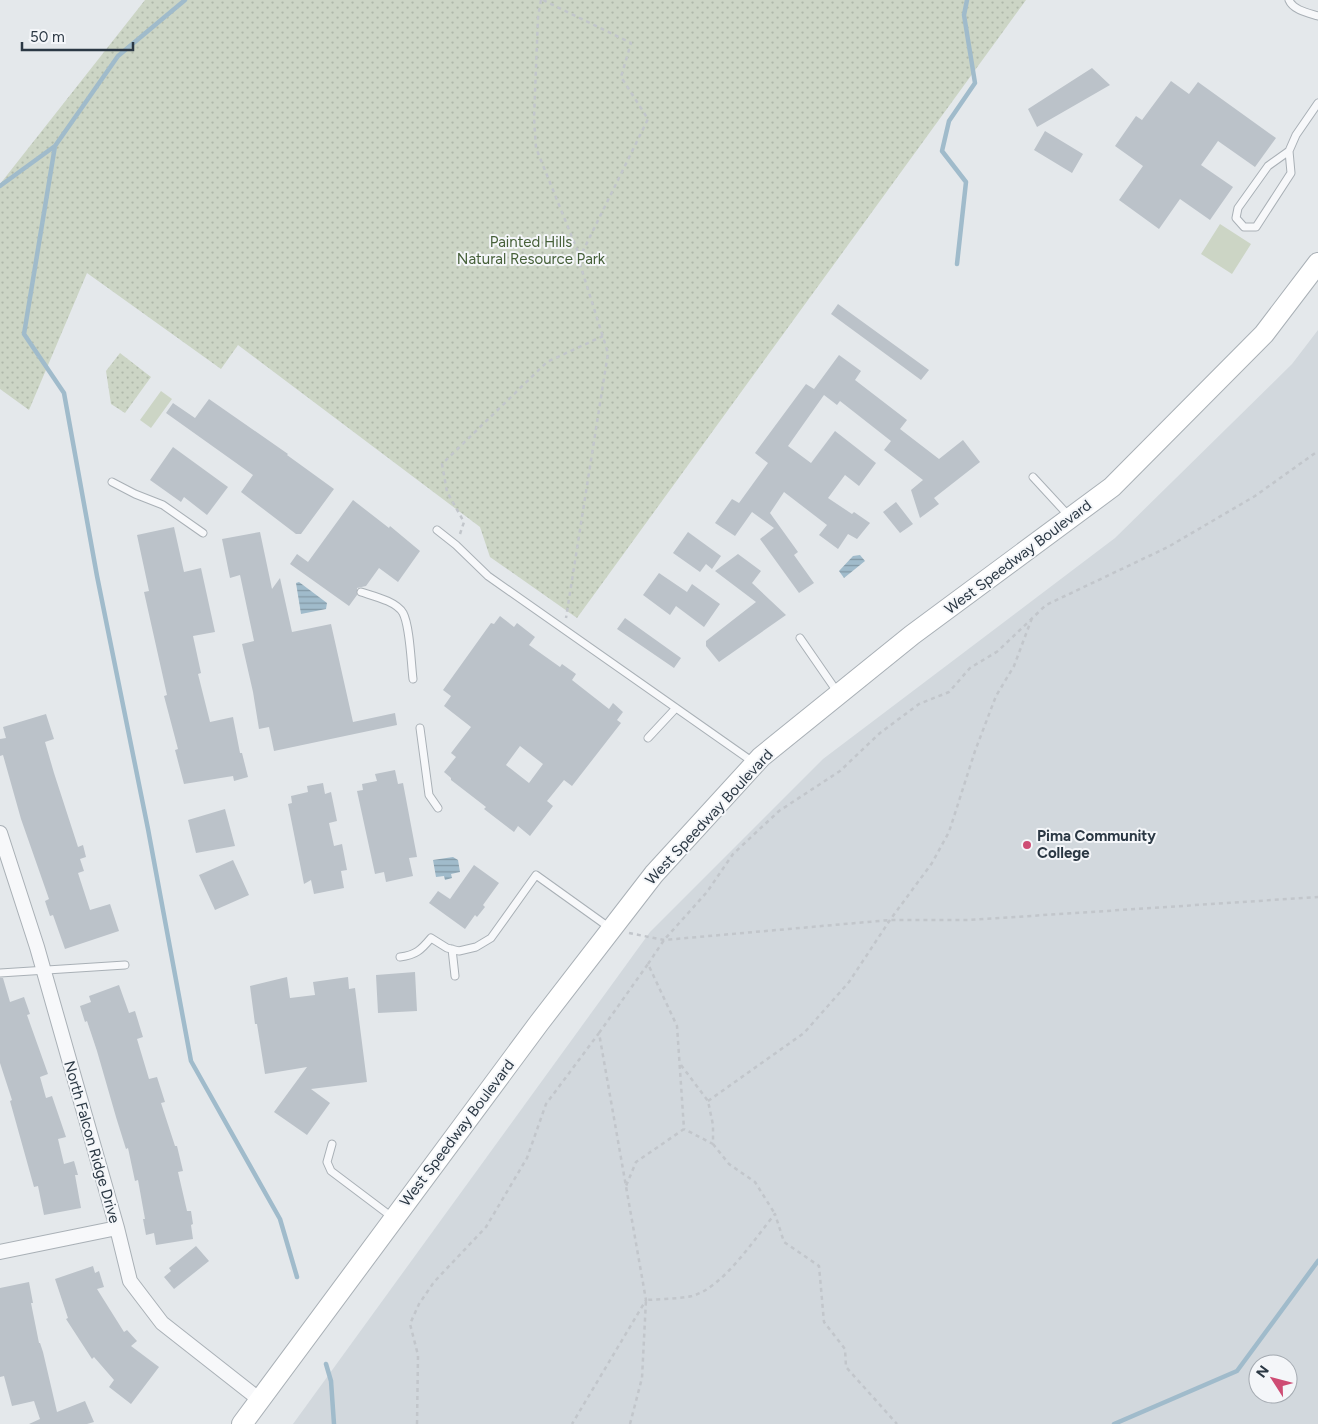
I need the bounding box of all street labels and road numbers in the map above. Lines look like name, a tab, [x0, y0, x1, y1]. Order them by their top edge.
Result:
street label: West Speedway Boulevard	[941, 496, 1095, 618]
street label: West Speedway Boulevard	[641, 745, 777, 889]
street label: West Speedway Boulevard	[396, 1056, 518, 1210]
street label: North Falcon Ridge Drive	[60, 1059, 124, 1225]

